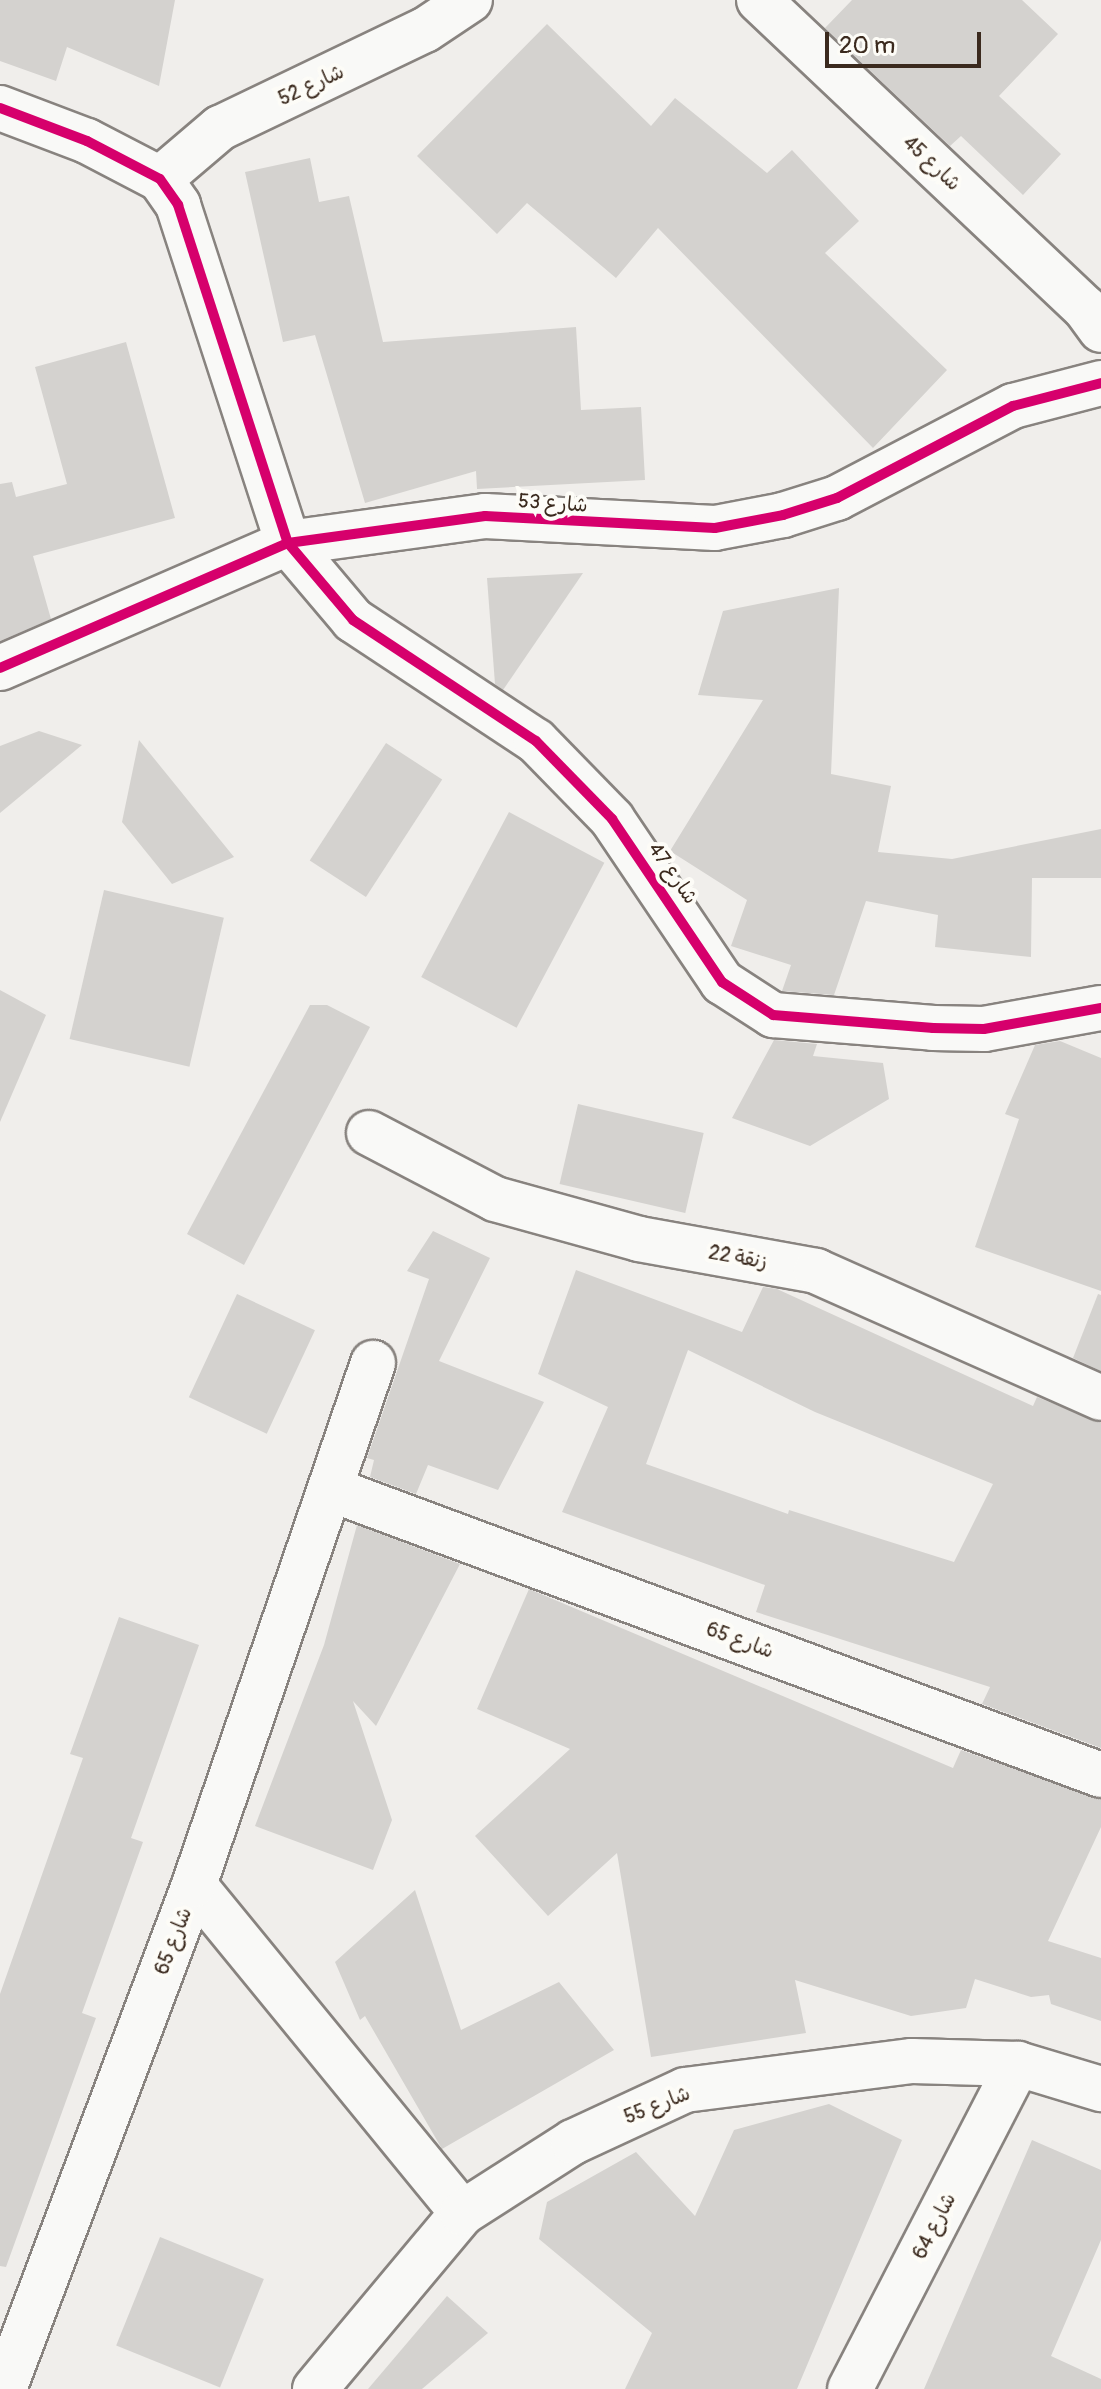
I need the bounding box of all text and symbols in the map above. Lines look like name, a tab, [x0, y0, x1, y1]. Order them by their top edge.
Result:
scale bar	[829, 16, 985, 66]
text: 20 m	[839, 31, 895, 60]
street label: شارع 52	[274, 59, 348, 111]
street label: شارع 45	[898, 130, 966, 196]
street label: شارع 53	[517, 489, 589, 517]
street label: شارع 47	[643, 838, 703, 908]
street label: زنقة 22	[707, 1240, 769, 1274]
street label: شارع 65	[703, 1617, 777, 1663]
street label: شارع 65	[149, 1904, 197, 1978]
street label: شارع 55	[620, 2081, 694, 2129]
street label: شارع 64	[907, 2189, 961, 2263]

